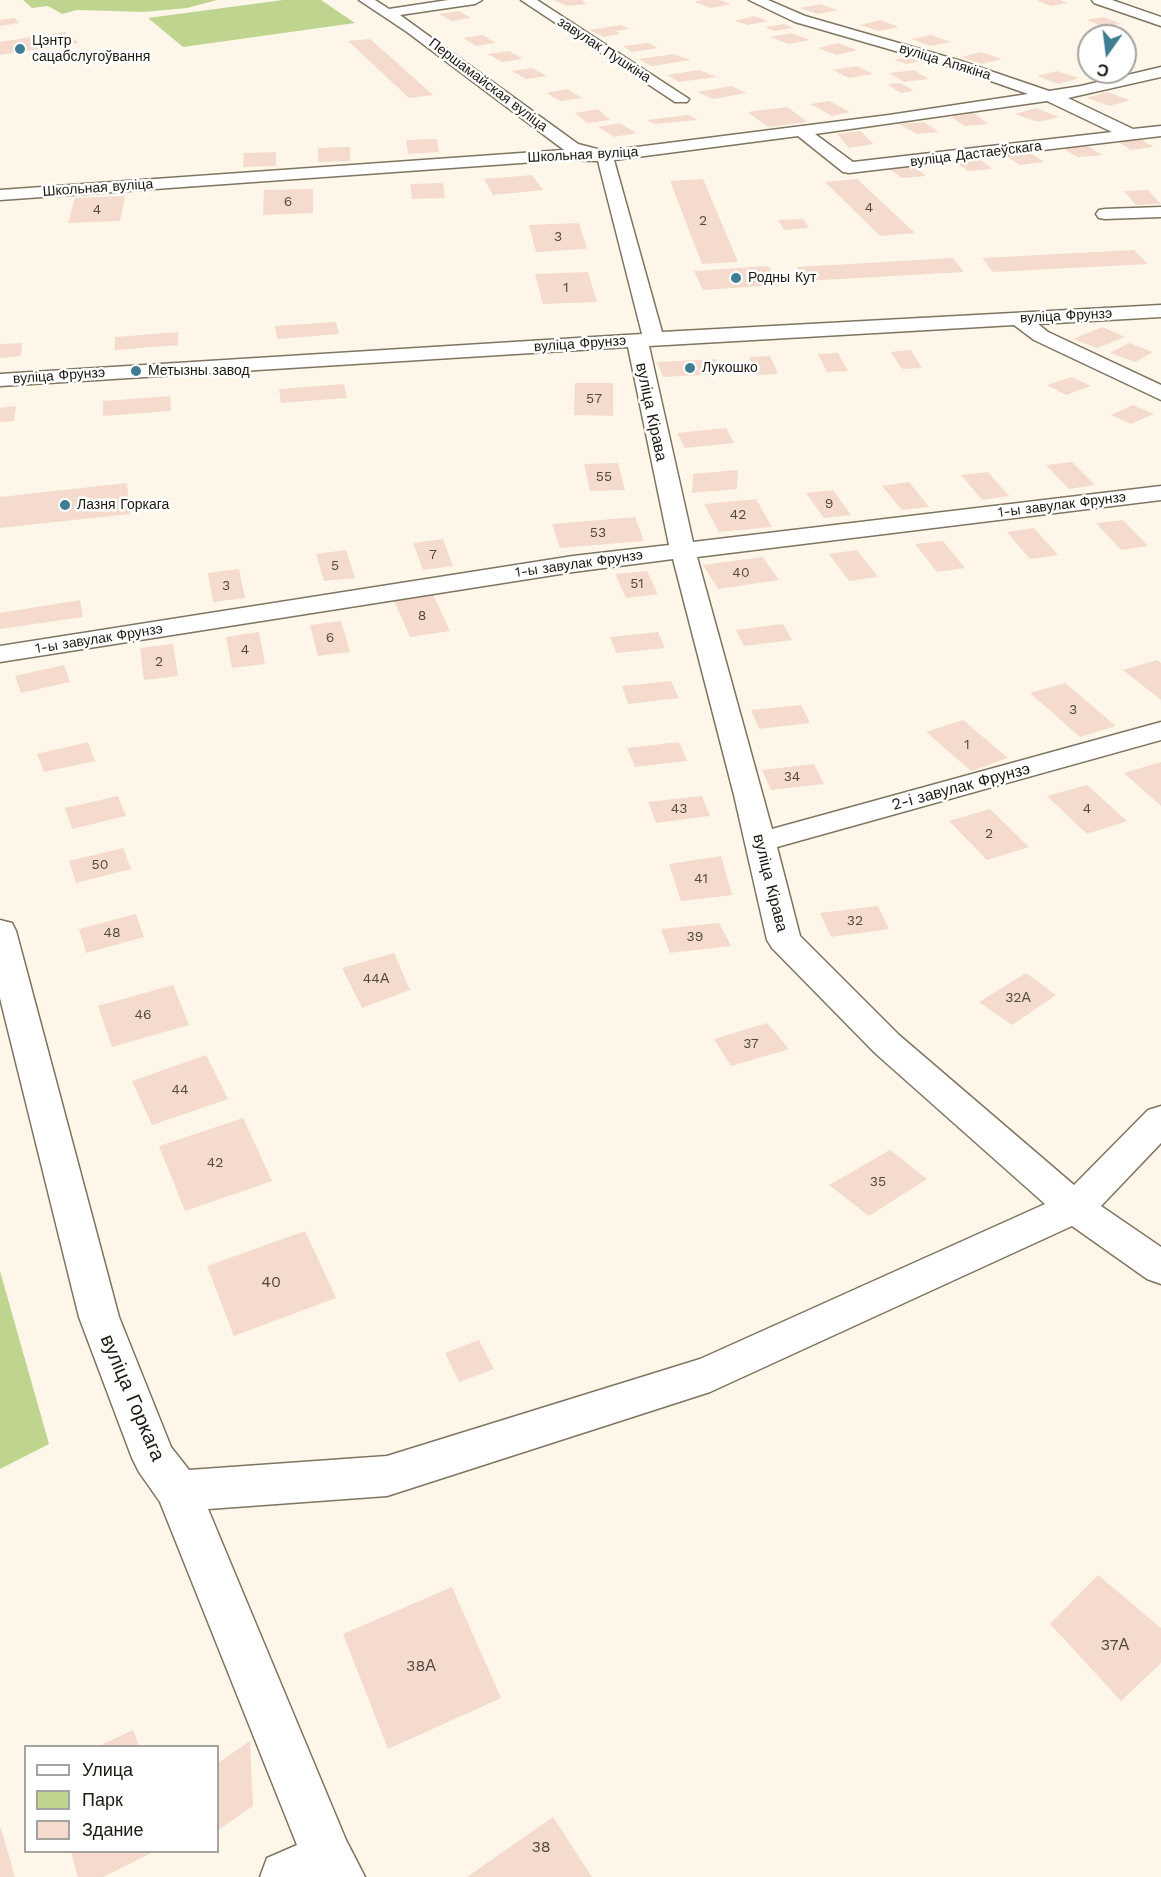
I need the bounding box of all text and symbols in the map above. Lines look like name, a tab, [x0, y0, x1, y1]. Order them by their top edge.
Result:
street label: завулак Пушкіна	[554, 14, 654, 86]
north arrow	[1077, 24, 1137, 84]
place label: Цэнтр сацабслугоўвання	[32, 33, 150, 66]
street label: Першамайская вуліца	[425, 35, 551, 135]
street label: вуліца Апякіна	[897, 40, 993, 84]
marker: Цэнтр сацабслугоўвання	[13, 42, 27, 56]
text: С	[1095, 59, 1111, 81]
street label: вуліца Дастаеўскага	[909, 138, 1043, 170]
street label: Школьная вуліца	[527, 144, 639, 166]
street label: Школьная вуліца	[42, 176, 154, 200]
house number: 6	[284, 194, 292, 210]
house number: 4	[865, 200, 873, 216]
house number: 4	[93, 202, 101, 218]
house number: 2	[699, 213, 707, 229]
house number: 3	[554, 229, 562, 245]
place label: Родны Кут	[748, 270, 817, 286]
marker: Родны Кут	[729, 271, 743, 285]
house number: 1	[563, 280, 569, 296]
street label: вуліца Фрунзэ	[1020, 305, 1112, 327]
street label: вуліца Фрунзэ	[533, 332, 627, 356]
place label: Лукошко	[702, 360, 758, 376]
street label: вуліца Кірава	[631, 361, 671, 463]
marker: Лукошко	[683, 361, 697, 375]
place label: Метызны завод	[148, 363, 250, 379]
street label: вуліца Фрунзэ	[12, 364, 106, 388]
marker: Метызны завод	[129, 364, 143, 378]
house number: 57	[586, 391, 602, 407]
house number: 55	[596, 469, 612, 485]
street label: 1-ы завулак Фрунзэ	[997, 489, 1127, 521]
house number: 9	[825, 496, 833, 512]
place label: Лазня Горкага	[77, 497, 169, 513]
marker: Лазня Горкага	[58, 498, 72, 512]
house number: 42	[730, 507, 746, 523]
house number: 53	[590, 525, 606, 541]
house number: 7	[429, 547, 437, 563]
street label: 1-ы завулак Фрунзэ	[514, 547, 644, 581]
house number: 5	[331, 558, 339, 574]
house number: 40	[732, 565, 750, 581]
house number: 51	[630, 576, 644, 592]
house number: 3	[222, 578, 230, 594]
house number: 8	[418, 608, 426, 624]
street label: 1-ы завулак Фрунзэ	[34, 621, 164, 657]
house number: 6	[326, 630, 334, 646]
house number: 4	[241, 642, 249, 658]
house number: 2	[155, 654, 163, 670]
house number: 3	[1069, 702, 1077, 718]
house number: 1	[964, 737, 970, 753]
street label: 2-і завулак Фрунзэ	[890, 759, 1032, 815]
house number: 34	[784, 769, 800, 785]
house number: 43	[671, 801, 687, 817]
house number: 4	[1083, 801, 1091, 817]
house number: 2	[985, 826, 993, 842]
street label: вуліца Кірава	[749, 832, 791, 934]
house number: 50	[92, 857, 108, 873]
house number: 41	[694, 871, 708, 887]
house number: 32	[847, 913, 863, 929]
house number: 48	[103, 925, 121, 941]
house number: 39	[687, 929, 703, 945]
house number: 44А	[363, 971, 389, 987]
house number: 32А	[1005, 990, 1031, 1006]
house number: 46	[134, 1007, 152, 1023]
house number: 37	[743, 1036, 759, 1052]
house number: 44	[171, 1082, 189, 1098]
house number: 42	[207, 1155, 223, 1171]
house number: 35	[870, 1174, 886, 1190]
house number: 40	[261, 1272, 281, 1292]
street label: вуліца Горкага	[95, 1331, 169, 1465]
house number: 37А	[1101, 1635, 1129, 1655]
house number: 38А	[406, 1656, 436, 1676]
legend	[24, 1745, 219, 1853]
text: Улица	[82, 1759, 133, 1780]
text: Парк	[82, 1789, 123, 1810]
text: Здание	[82, 1819, 143, 1840]
house number: 38	[531, 1837, 551, 1857]

